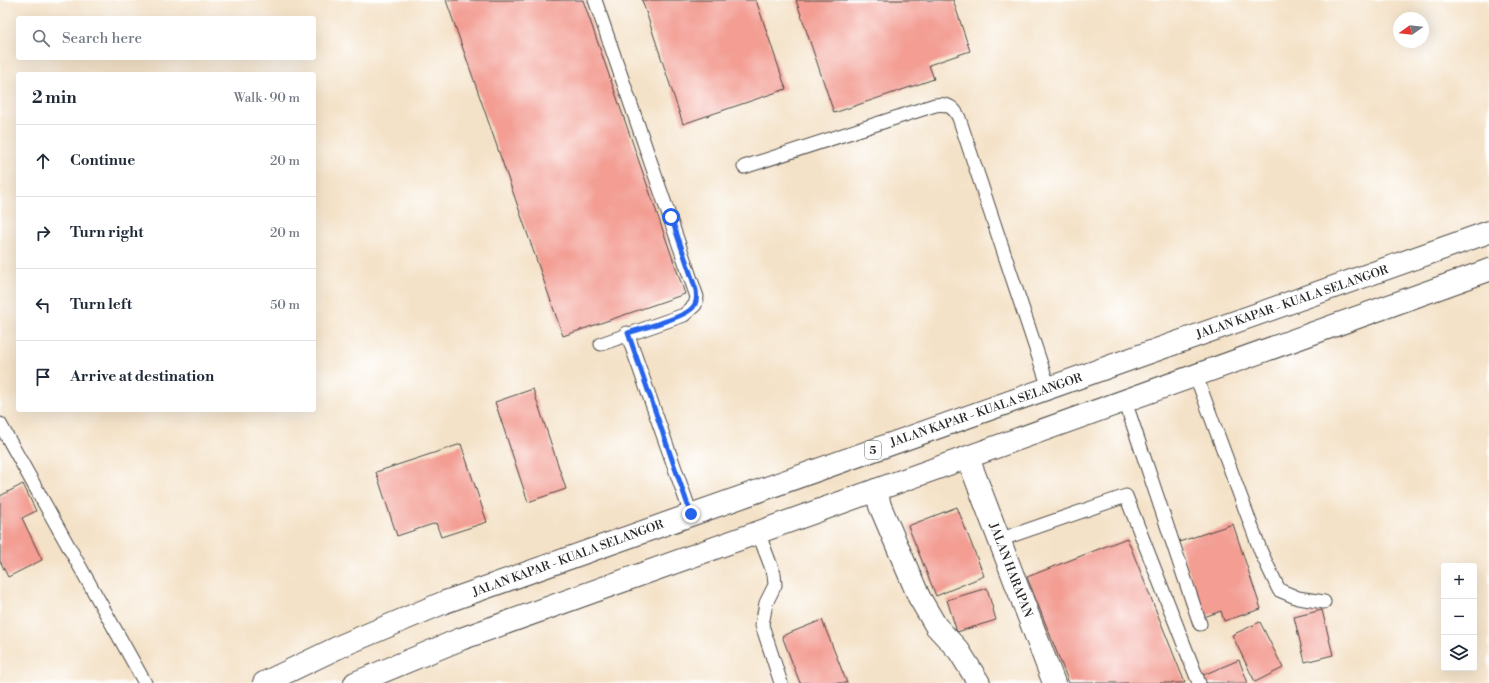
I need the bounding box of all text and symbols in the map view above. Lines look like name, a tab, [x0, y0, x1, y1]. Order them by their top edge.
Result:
north arrow	[1393, 12, 1429, 48]
search box	[16, 16, 316, 60]
icon: search	[30, 27, 52, 49]
text: Search here	[62, 29, 142, 48]
text: 2 min	[32, 87, 77, 109]
text: Walk · 90 m	[234, 90, 300, 106]
icon: ahead	[32, 150, 54, 172]
text: Continue	[70, 151, 135, 170]
text: 20 m	[270, 153, 300, 169]
route start	[662, 208, 680, 226]
icon: right	[32, 222, 54, 244]
text: Turn right	[70, 223, 144, 242]
text: 20 m	[270, 225, 300, 241]
street label: JALAN KAPAR - KUALA SELANGOR	[1193, 262, 1391, 343]
icon: left	[32, 294, 54, 316]
text: Turn left	[70, 295, 132, 314]
text: 50 m	[270, 297, 300, 313]
icon: arrive	[32, 366, 54, 388]
text: Arrive at destination	[70, 367, 214, 386]
street label: JALAN KAPAR - KUALA SELANGOR	[887, 370, 1085, 451]
road number: 5	[865, 441, 881, 459]
route end	[682, 505, 700, 523]
street label: JALAN KAPAR - KUALA SELANGOR	[470, 517, 666, 600]
street label: JALAN HARAPAN	[985, 520, 1035, 619]
map controls	[1441, 563, 1477, 671]
button: +	[1441, 563, 1477, 599]
button: −	[1441, 599, 1477, 635]
button: layers	[1441, 635, 1477, 671]

